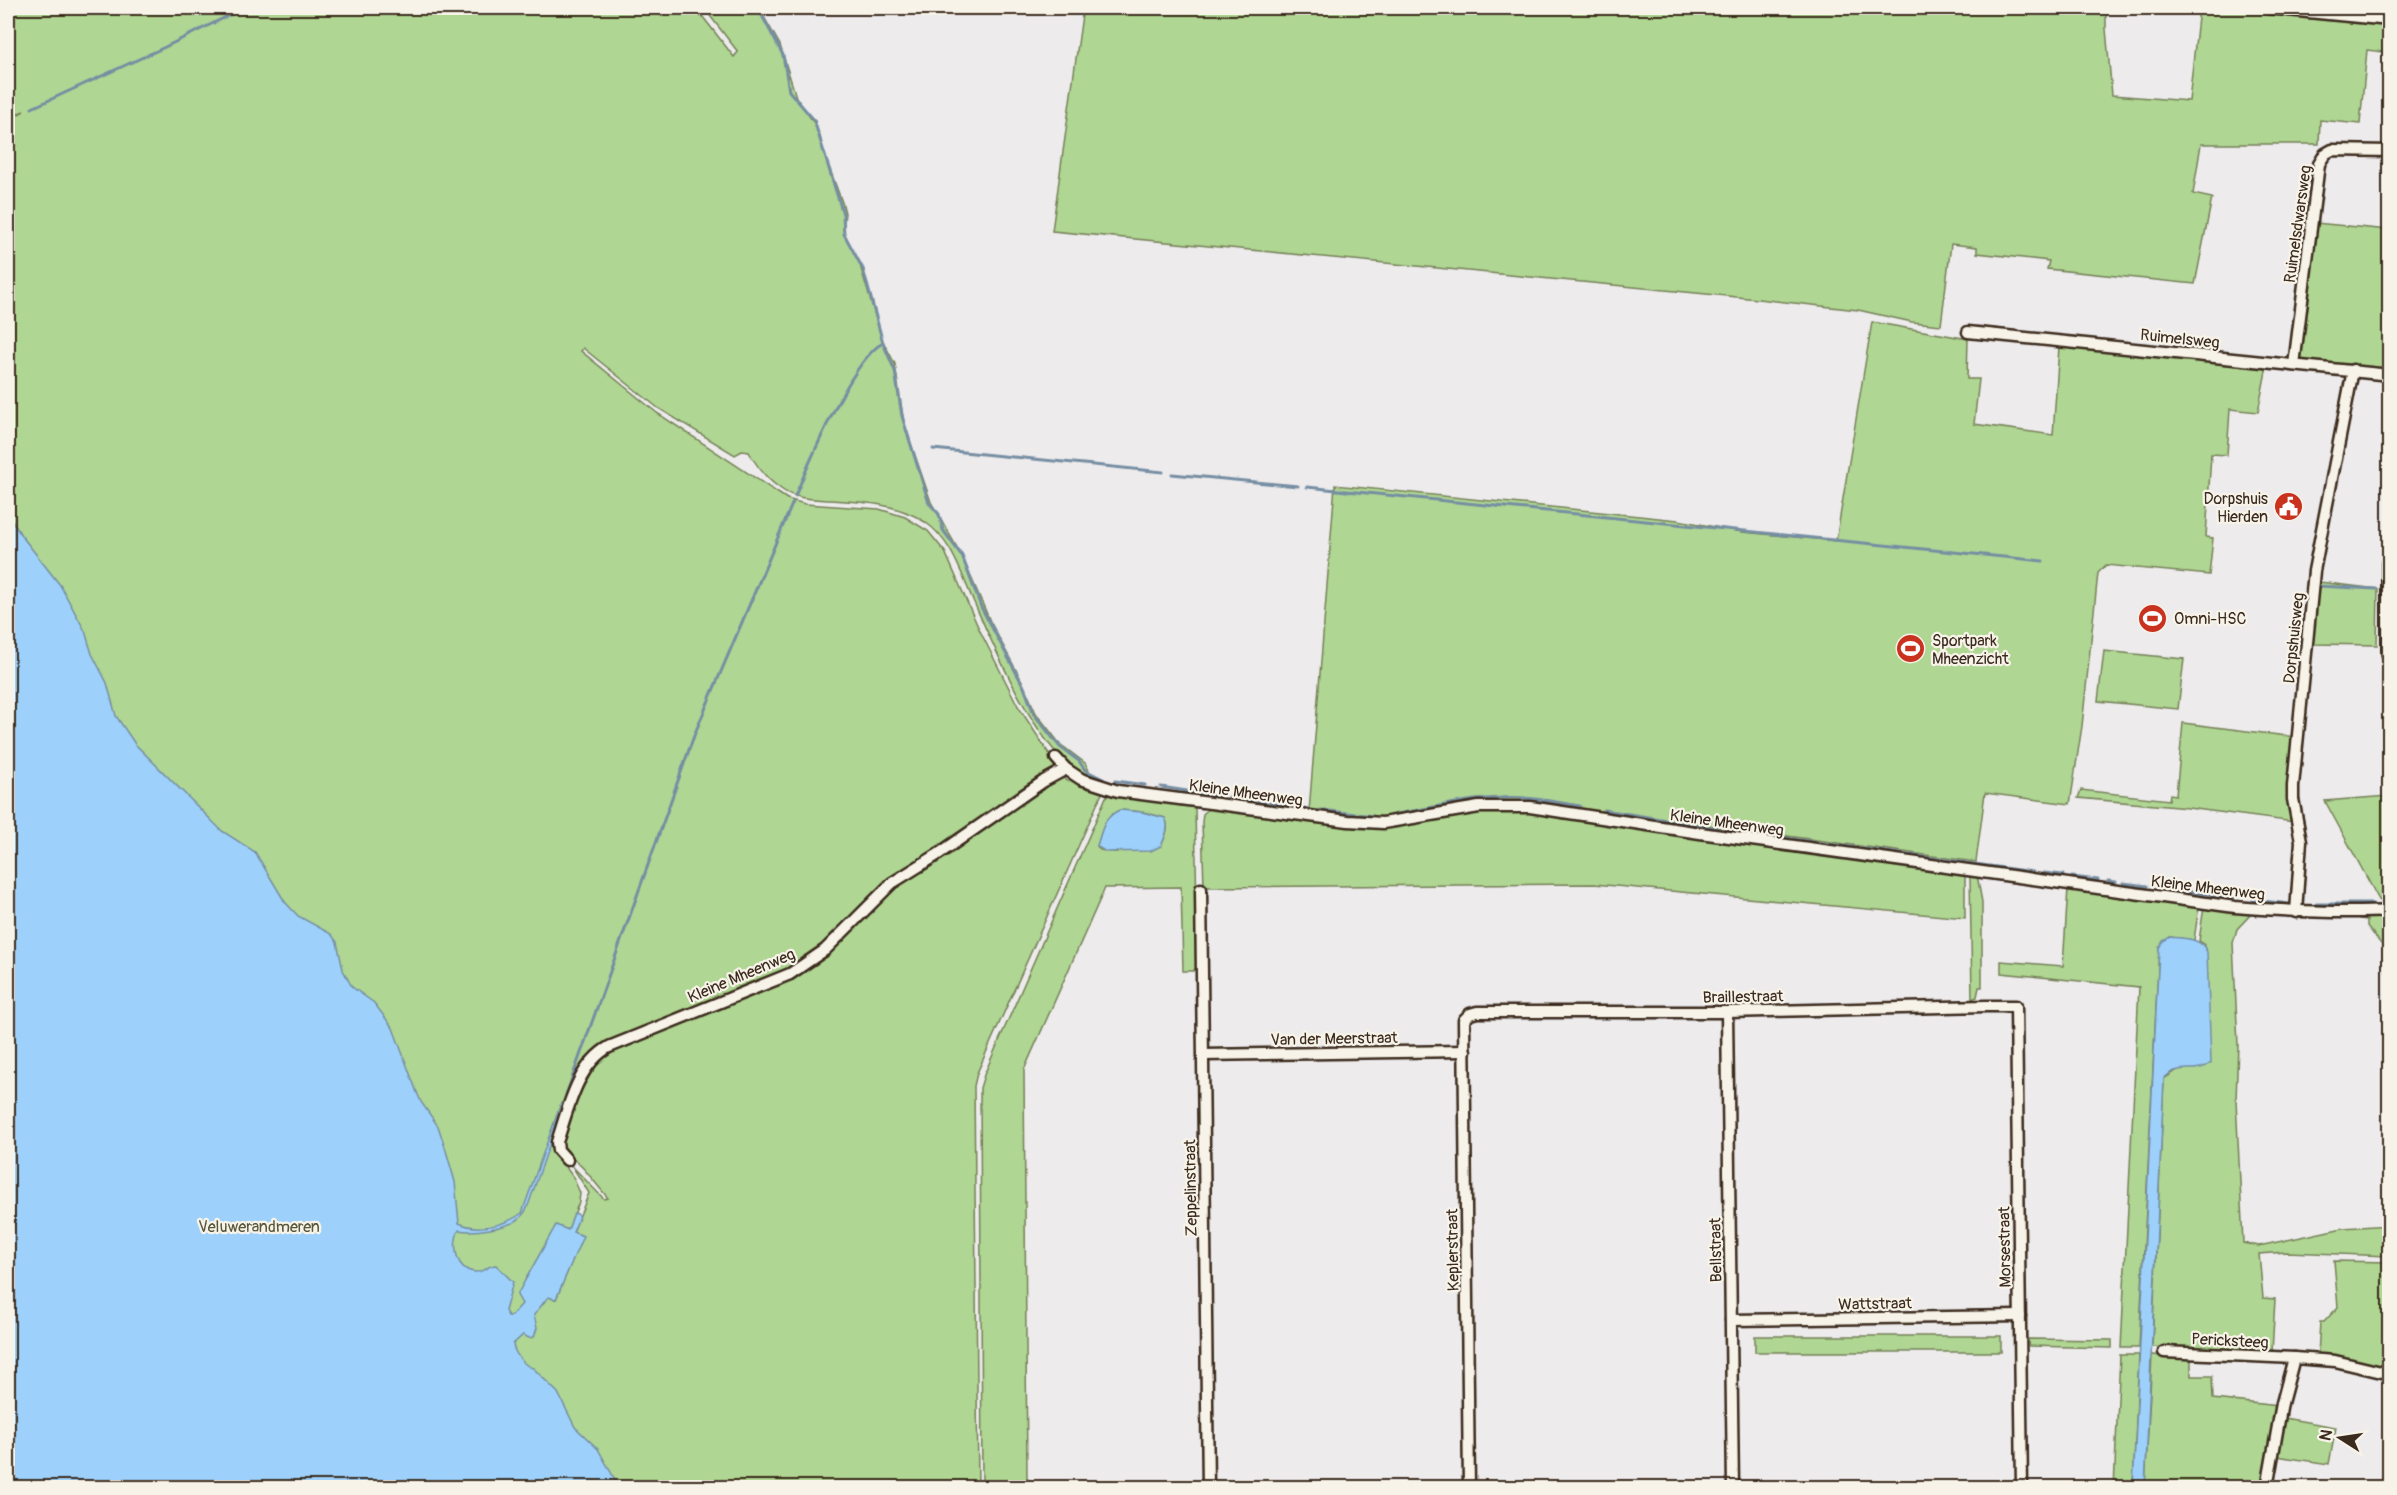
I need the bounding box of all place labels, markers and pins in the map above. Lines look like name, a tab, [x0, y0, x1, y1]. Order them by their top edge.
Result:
place label: Dorpshuis Hierden	[2203, 489, 2268, 527]
public building icon: Dorpshuis Hierden	[2273, 491, 2305, 523]
sports icon: Omni-HSC	[2137, 602, 2169, 634]
place label: Omni-HSC	[2174, 609, 2247, 629]
place label: Sportpark Mheenzicht	[1932, 631, 2009, 669]
sports icon: Sportpark Mheenzicht	[1895, 633, 1927, 665]

